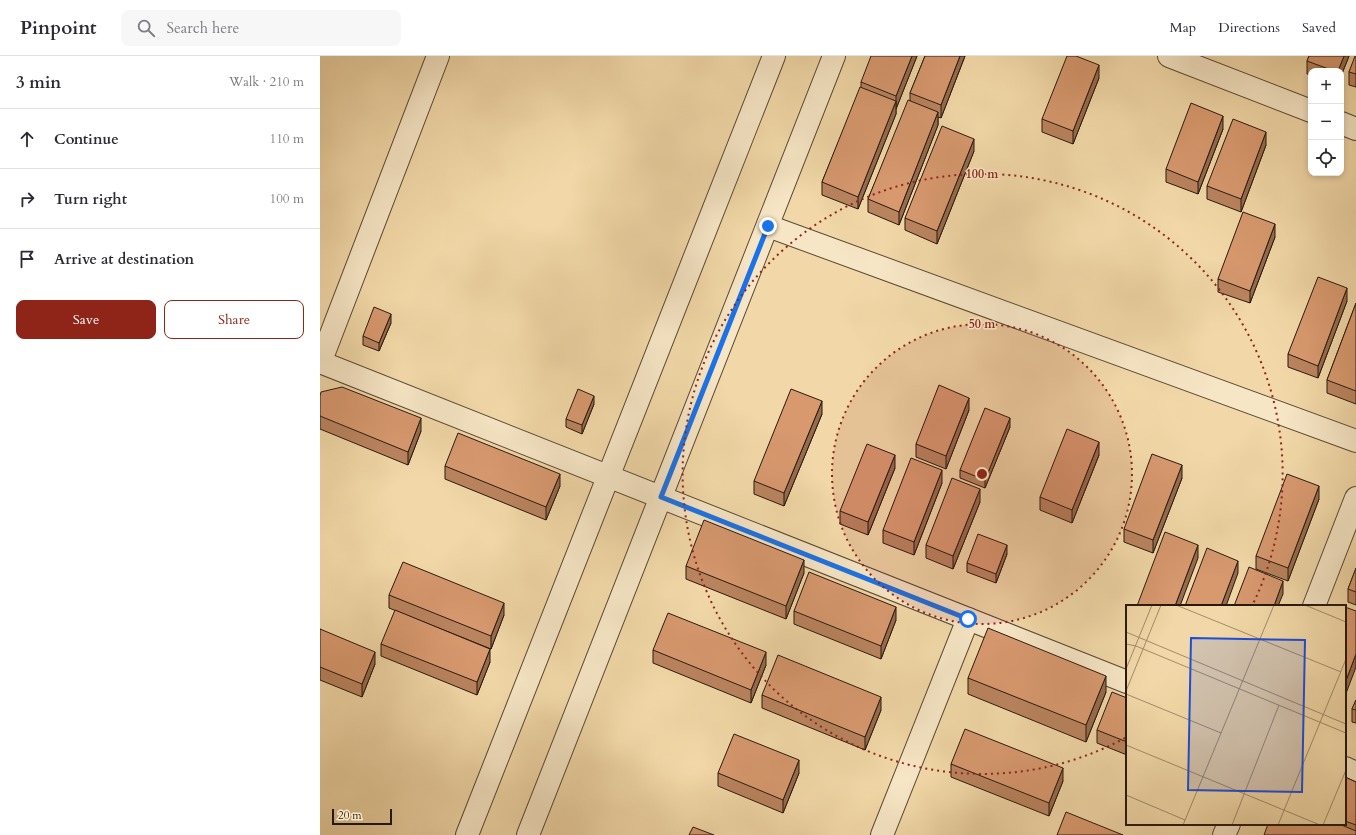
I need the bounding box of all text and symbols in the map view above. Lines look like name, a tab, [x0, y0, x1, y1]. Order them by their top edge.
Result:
search box	[121, 10, 401, 46]
text: Pinpoint	[20, 15, 97, 41]
icon: search	[135, 17, 157, 39]
text: Search here	[167, 18, 239, 38]
text: Map	[1170, 18, 1196, 37]
text: Directions	[1218, 18, 1280, 37]
text: Saved	[1302, 18, 1336, 37]
map controls	[1308, 68, 1344, 176]
button: +	[1308, 68, 1344, 104]
text: 3 min	[16, 71, 61, 94]
text: Walk · 210 m	[229, 73, 304, 91]
button: −	[1308, 104, 1344, 140]
icon: ahead	[16, 128, 38, 150]
text: Continue	[54, 129, 119, 149]
text: 110 m	[270, 130, 304, 148]
button: locate	[1308, 140, 1344, 176]
text: 100 m	[966, 166, 999, 182]
icon: right	[16, 188, 38, 210]
text: Turn right	[54, 189, 127, 209]
text: 100 m	[270, 190, 304, 208]
route end	[759, 217, 777, 235]
icon: arrive	[16, 248, 38, 270]
text: Arrive at destination	[54, 249, 194, 269]
button: Save	[16, 300, 156, 339]
button: Share	[164, 300, 304, 339]
text: 50 m	[969, 316, 996, 332]
centre of rings	[975, 467, 989, 481]
inset map	[1126, 605, 1346, 825]
route start	[959, 610, 977, 628]
scale bar	[332, 807, 392, 826]
text: 20 m	[338, 808, 362, 823]

